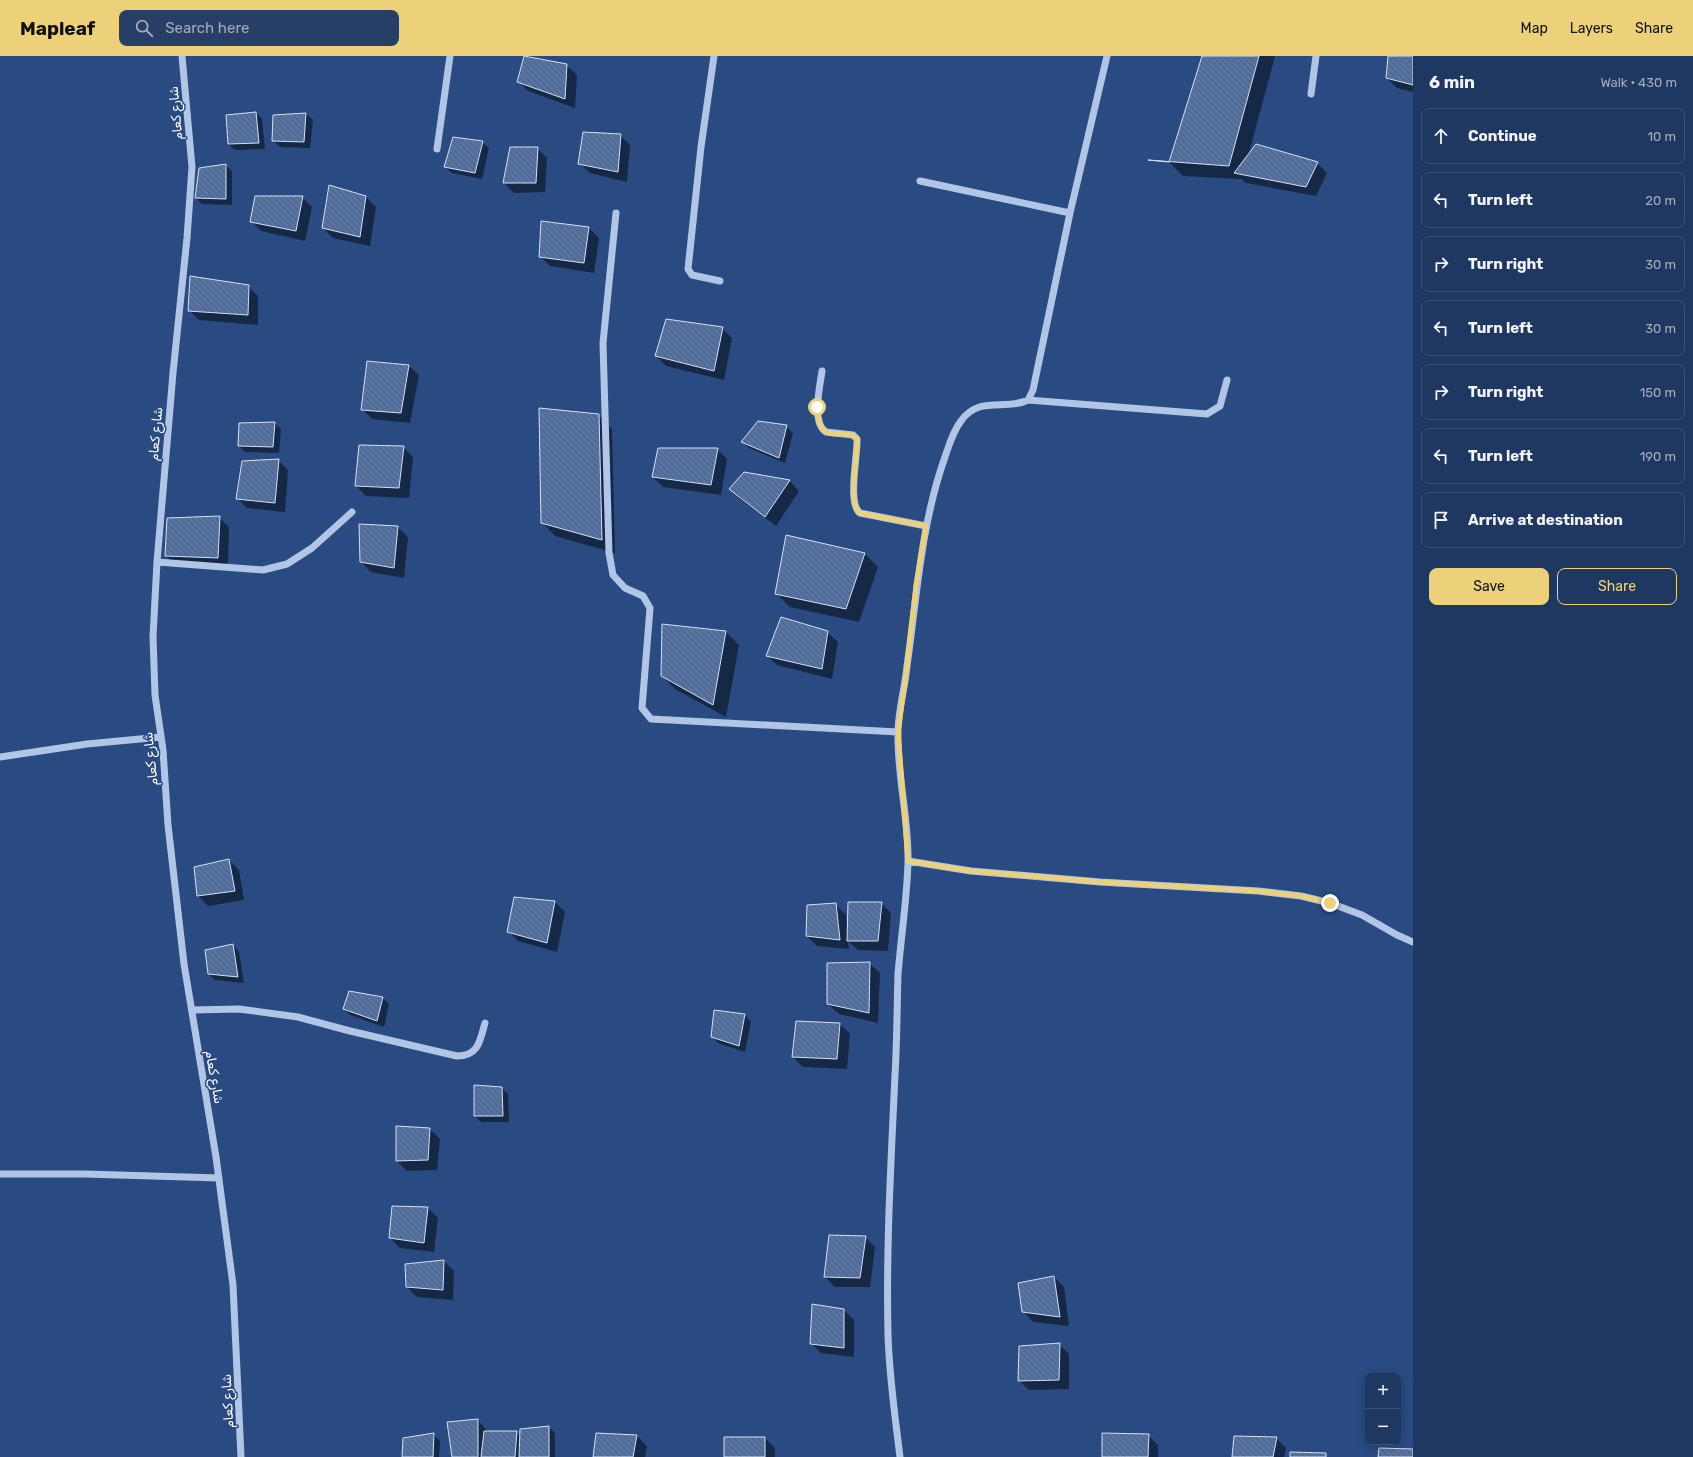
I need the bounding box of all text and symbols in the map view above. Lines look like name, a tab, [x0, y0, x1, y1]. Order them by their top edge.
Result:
search box	[119, 10, 399, 46]
text: Mapleaf	[20, 17, 95, 40]
icon: search	[133, 17, 155, 39]
text: Search here	[165, 19, 249, 37]
text: Map	[1521, 20, 1548, 37]
text: Layers	[1570, 20, 1613, 37]
text: Share	[1635, 20, 1673, 37]
text: 6 min	[1429, 72, 1475, 92]
text: Walk · 430 m	[1600, 75, 1677, 90]
street label: شارع كعام	[166, 85, 187, 141]
icon: ahead	[1430, 125, 1452, 147]
text: Continue	[1468, 127, 1537, 145]
text: 10 m	[1647, 129, 1676, 144]
icon: left	[1430, 189, 1452, 211]
text: Turn left	[1468, 191, 1533, 209]
text: 20 m	[1645, 193, 1676, 208]
icon: right	[1430, 253, 1452, 275]
text: Turn right	[1468, 255, 1543, 273]
text: 30 m	[1645, 257, 1676, 272]
icon: left	[1430, 317, 1452, 339]
text: Turn left	[1468, 319, 1533, 337]
text: 30 m	[1645, 321, 1676, 336]
icon: right	[1430, 381, 1452, 403]
text: Turn right	[1468, 383, 1543, 401]
text: 150 m	[1640, 385, 1676, 400]
route start	[808, 398, 826, 416]
street label: شارع كعام	[146, 406, 167, 462]
icon: left	[1430, 445, 1452, 467]
text: Turn left	[1468, 447, 1533, 465]
text: 190 m	[1640, 449, 1676, 464]
icon: arrive	[1430, 509, 1452, 531]
text: Arrive at destination	[1468, 511, 1623, 529]
button: Save	[1429, 568, 1549, 605]
button: Share	[1557, 568, 1677, 605]
street label: شارع كعام	[140, 731, 163, 787]
route end	[1321, 894, 1339, 912]
street label: شارع كعام	[200, 1049, 227, 1105]
map controls	[1365, 1373, 1401, 1445]
button: +	[1365, 1373, 1401, 1409]
street label: شارع كعام	[219, 1374, 238, 1428]
button: −	[1365, 1409, 1401, 1445]

